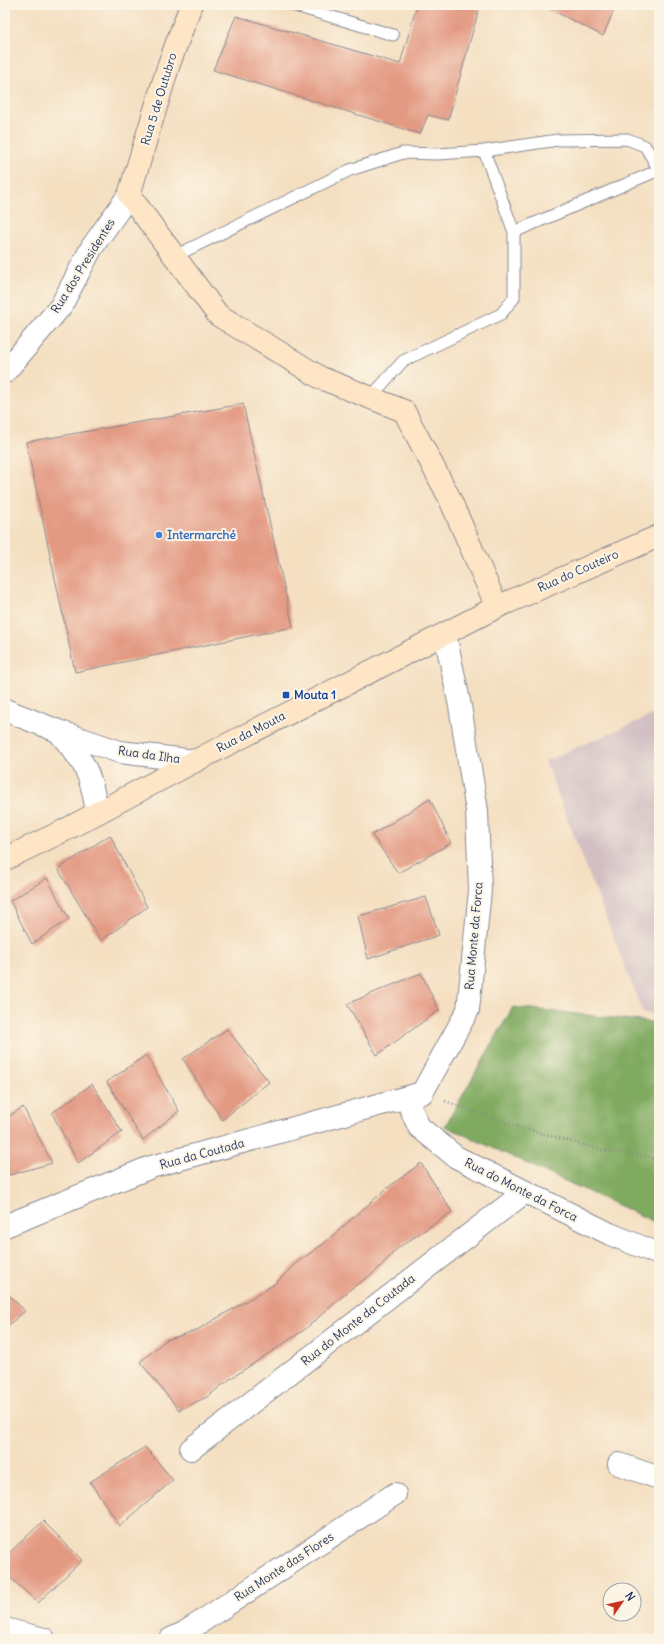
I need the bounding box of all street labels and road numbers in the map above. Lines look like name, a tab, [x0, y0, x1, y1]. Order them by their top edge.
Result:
street label: Rua 5 de Outubro	[137, 51, 180, 147]
street label: Rua dos Presidentes	[47, 216, 118, 316]
street label: Rua do Couteiro	[535, 546, 621, 595]
street label: Rua da Mouta	[214, 708, 288, 755]
street label: Rua da Ilha	[117, 743, 181, 766]
street label: Rua Monte da Forca	[461, 881, 486, 990]
street label: Rua da Coutada	[158, 1135, 246, 1172]
street label: Rua do Monte da Forca	[462, 1155, 580, 1225]
street label: Rua do Monte da Coutada	[298, 1270, 418, 1369]
street label: Rua Monte das Flores	[231, 1529, 336, 1604]

